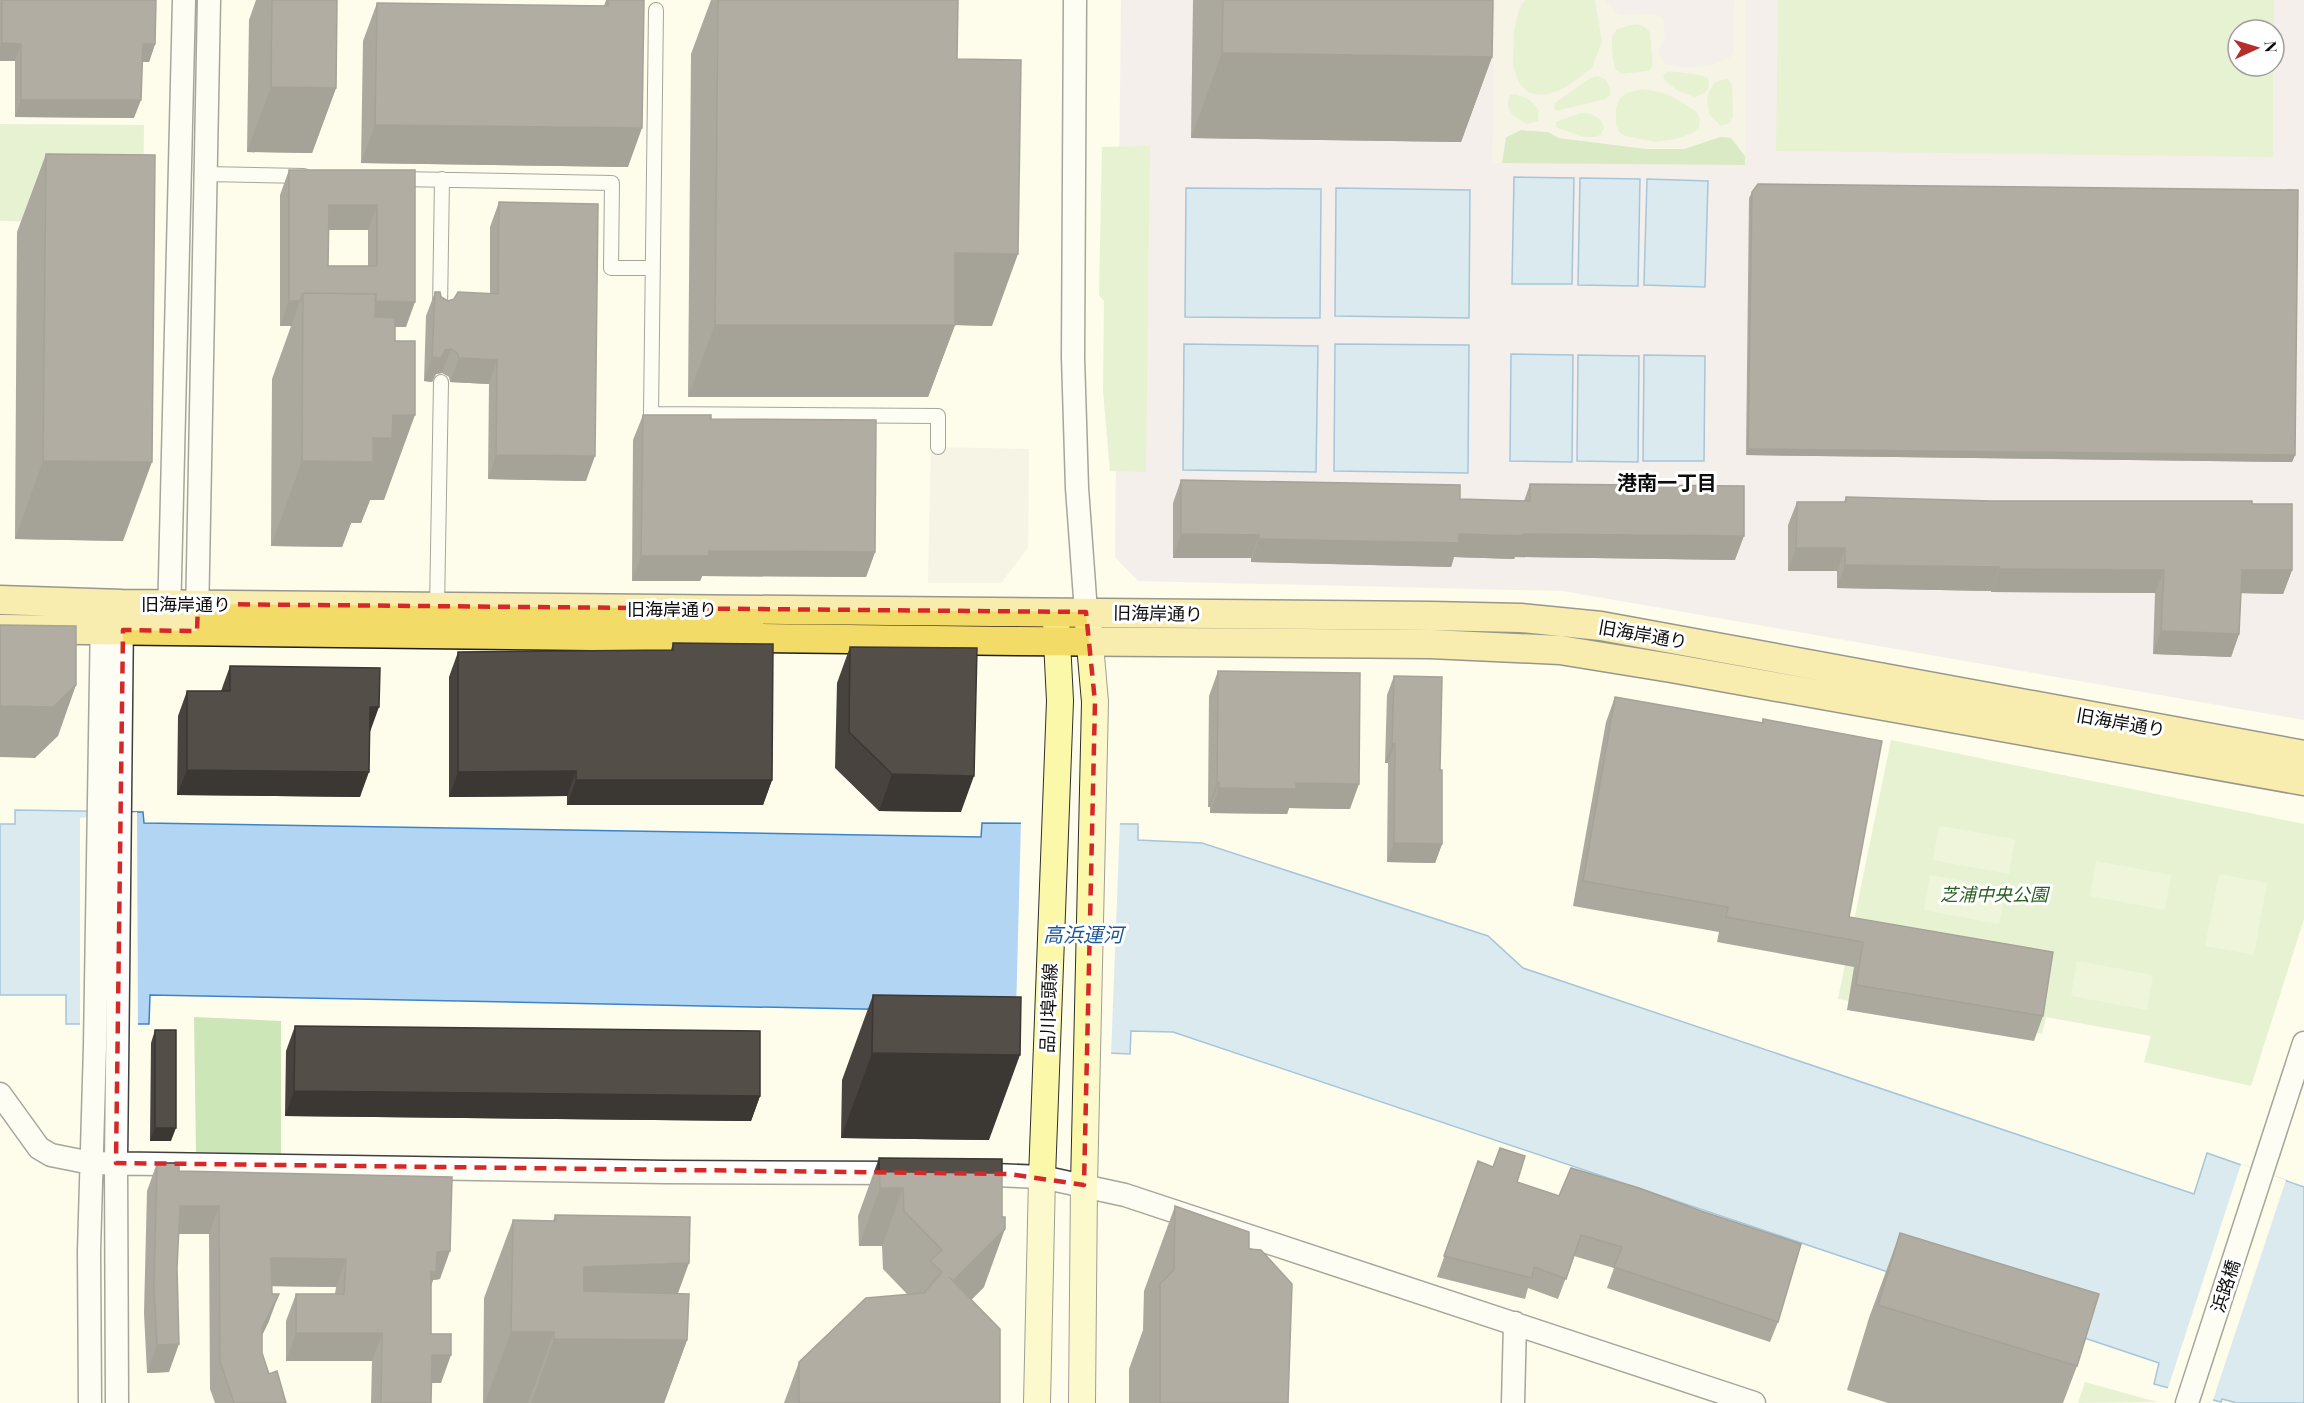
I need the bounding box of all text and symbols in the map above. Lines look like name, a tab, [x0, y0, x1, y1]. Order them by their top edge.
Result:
north arrow	[2226, 18, 2286, 78]
text: N	[2261, 40, 2282, 54]
district label: 港南一丁目	[1617, 468, 1717, 495]
street label: 旧海岸通り	[141, 592, 231, 616]
street label: 旧海岸通り	[627, 597, 717, 621]
street label: 旧海岸通り	[1113, 600, 1203, 626]
street label: 旧海岸通り	[1597, 614, 1689, 654]
street label: 旧海岸通り	[2075, 702, 2167, 742]
park label: 芝浦中央公園	[1940, 882, 2051, 906]
water label: 高浜運河	[1043, 920, 1127, 947]
street label: 品川埠頭線	[1034, 963, 1062, 1053]
street label: 浜路橋	[2205, 1257, 2245, 1315]

